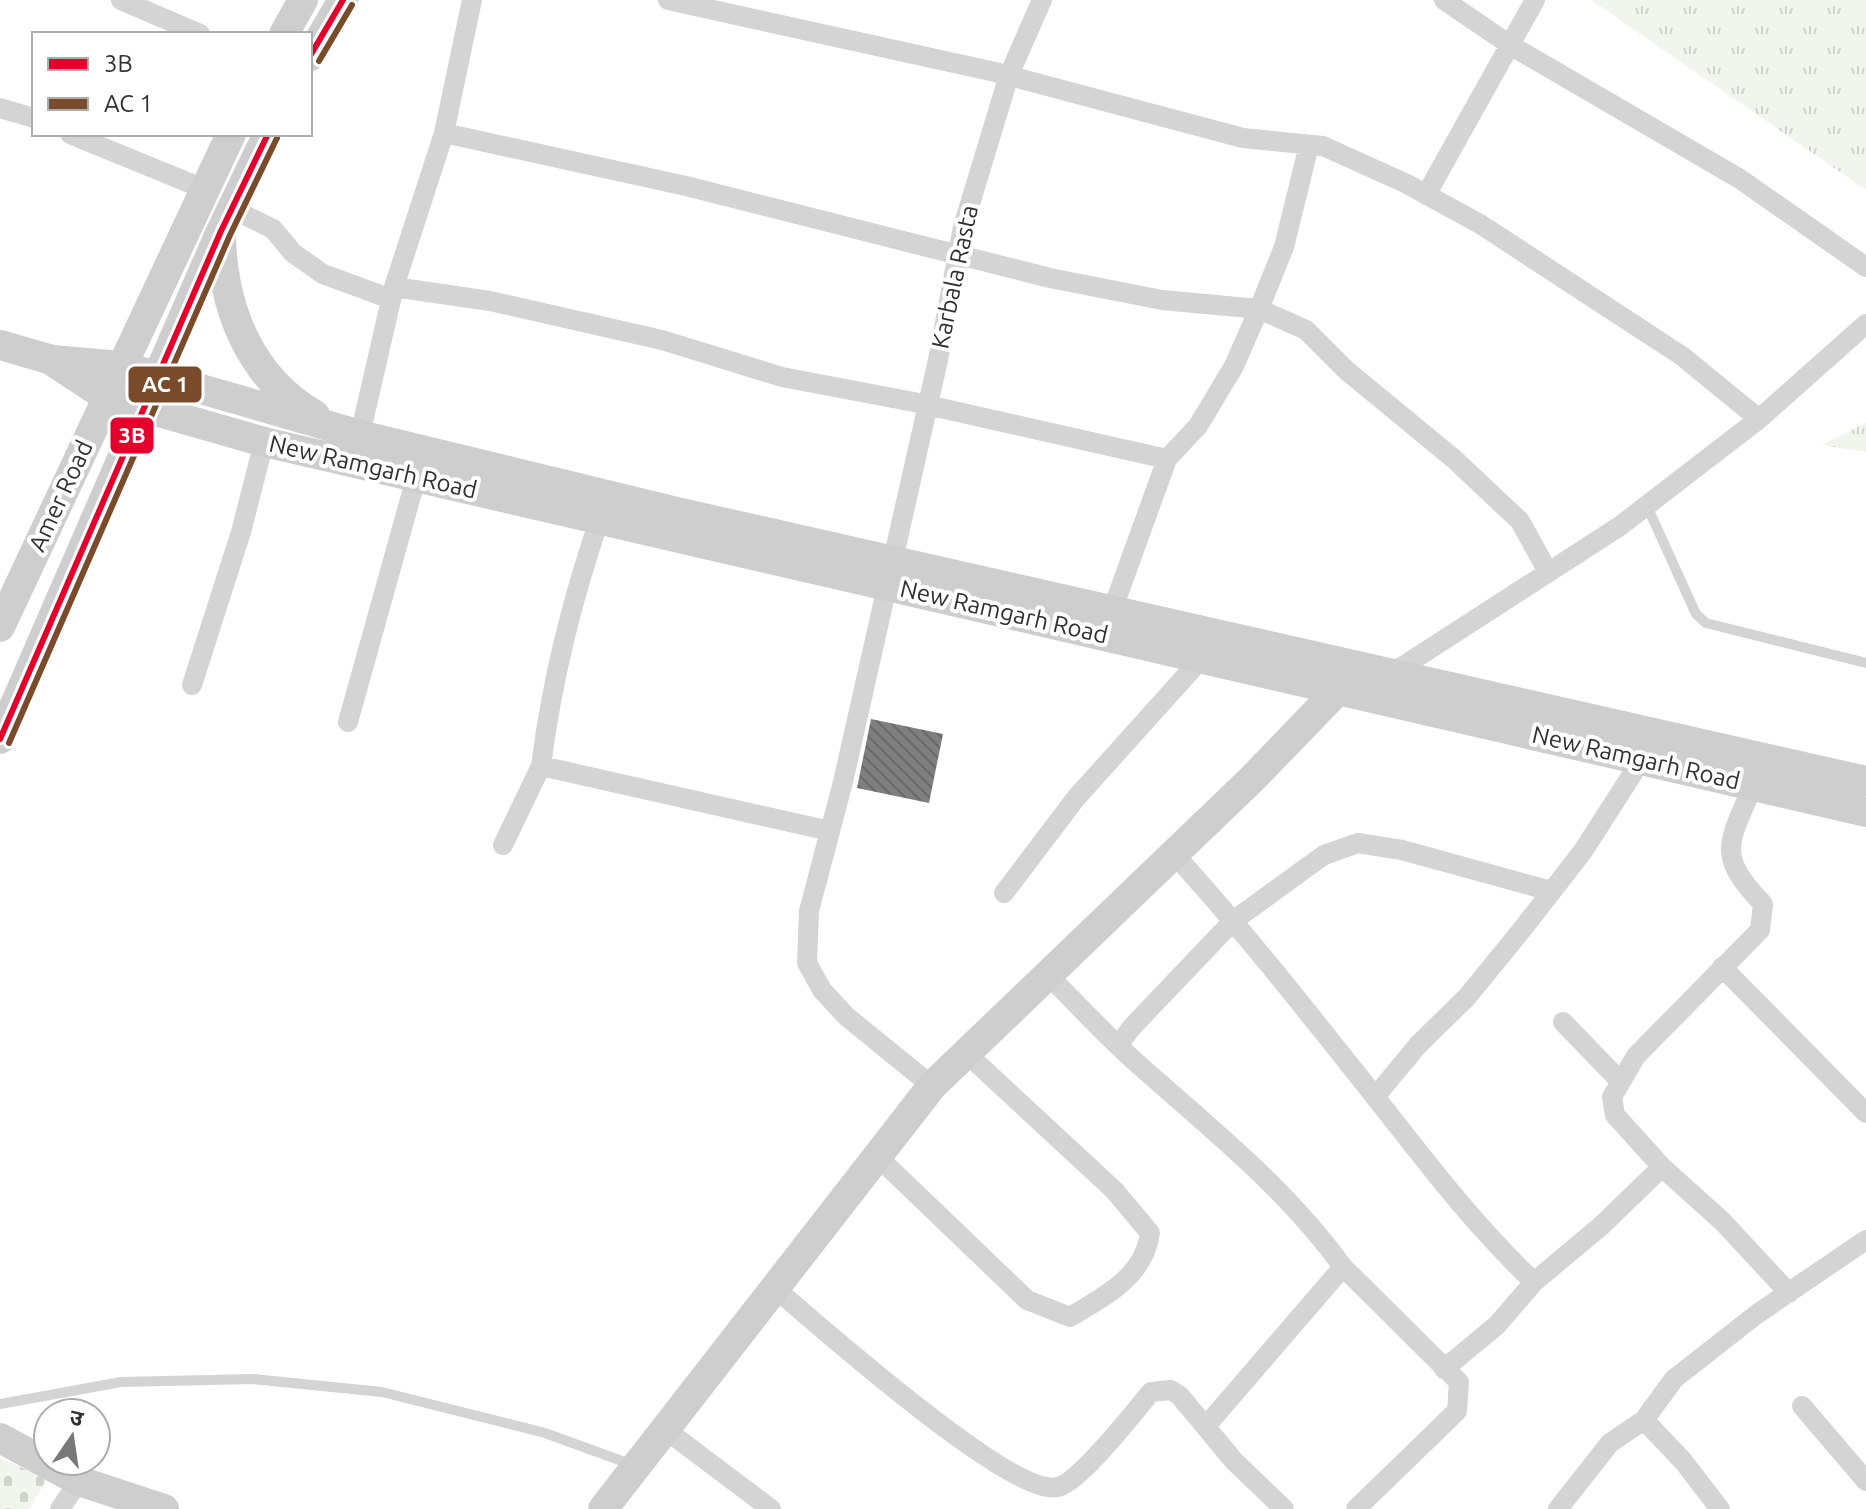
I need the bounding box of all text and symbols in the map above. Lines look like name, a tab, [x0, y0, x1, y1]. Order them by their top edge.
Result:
legend	[32, 32, 312, 136]
text: 3B	[104, 50, 133, 77]
text: AC 1	[104, 90, 153, 117]
street label: Karbala Rasta	[926, 203, 983, 351]
line badge: AC 1	[127, 365, 203, 404]
text: AC 1	[142, 371, 188, 396]
line badge: 3B	[109, 416, 155, 455]
text: 3B	[119, 422, 146, 447]
street label: New Ramgarh Road	[267, 429, 480, 504]
street label: Amer Road	[23, 436, 98, 556]
street label: New Ramgarh Road	[898, 574, 1111, 649]
street label: New Ramgarh Road	[1530, 720, 1743, 795]
north arrow	[32, 1397, 112, 1477]
text: उ	[68, 1403, 87, 1431]

